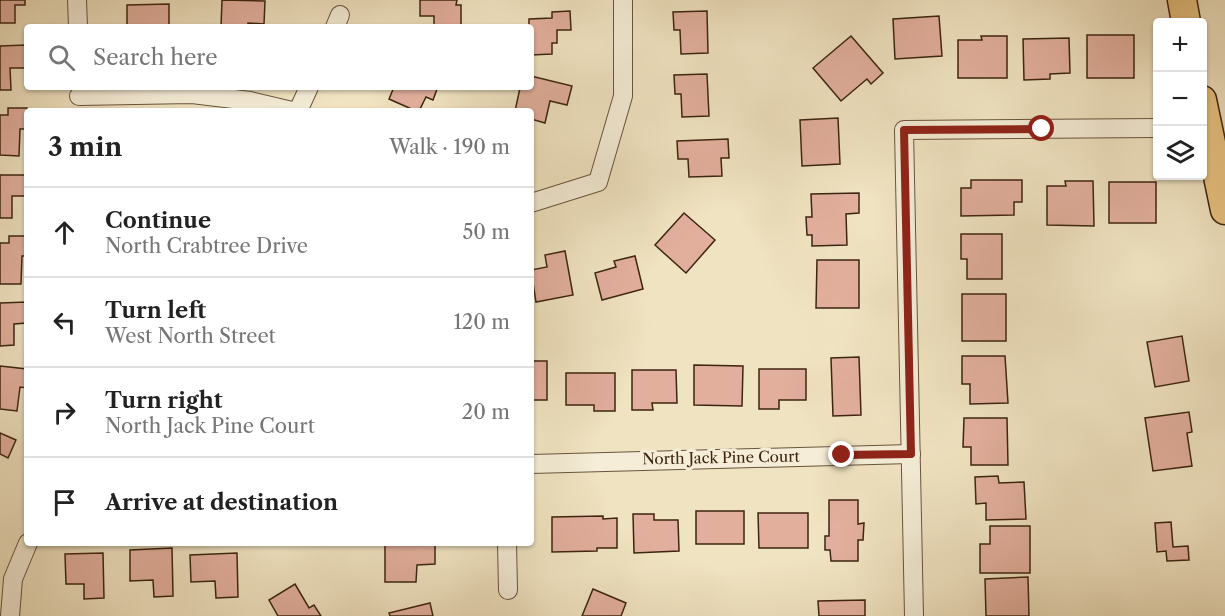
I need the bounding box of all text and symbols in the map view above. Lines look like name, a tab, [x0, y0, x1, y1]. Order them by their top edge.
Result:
map controls	[1153, 18, 1207, 180]
button: +	[1153, 18, 1207, 72]
search box	[24, 24, 534, 90]
icon: search	[45, 41, 78, 74]
text: Search here	[93, 44, 218, 71]
button: −	[1153, 72, 1207, 126]
route start	[1028, 115, 1054, 141]
button: layers	[1153, 126, 1207, 180]
text: 3 min	[48, 131, 122, 163]
text: Walk · 190 m	[389, 135, 510, 159]
text: Continue	[105, 207, 211, 234]
icon: ahead	[48, 216, 81, 249]
text: 50 m	[463, 220, 510, 244]
text: North Crabtree Drive	[105, 234, 308, 258]
text: Turn left	[105, 297, 206, 324]
icon: left	[48, 306, 81, 339]
text: 120 m	[453, 310, 510, 334]
text: West North Street	[105, 324, 276, 348]
text: Turn right	[105, 387, 223, 414]
icon: right	[48, 396, 81, 429]
text: 20 m	[462, 400, 510, 424]
text: North Jack Pine Court	[105, 414, 315, 438]
route end	[828, 441, 854, 467]
street label: North Jack Pine Court	[642, 447, 801, 468]
icon: arrive	[48, 486, 81, 519]
text: Arrive at destination	[105, 489, 338, 516]

